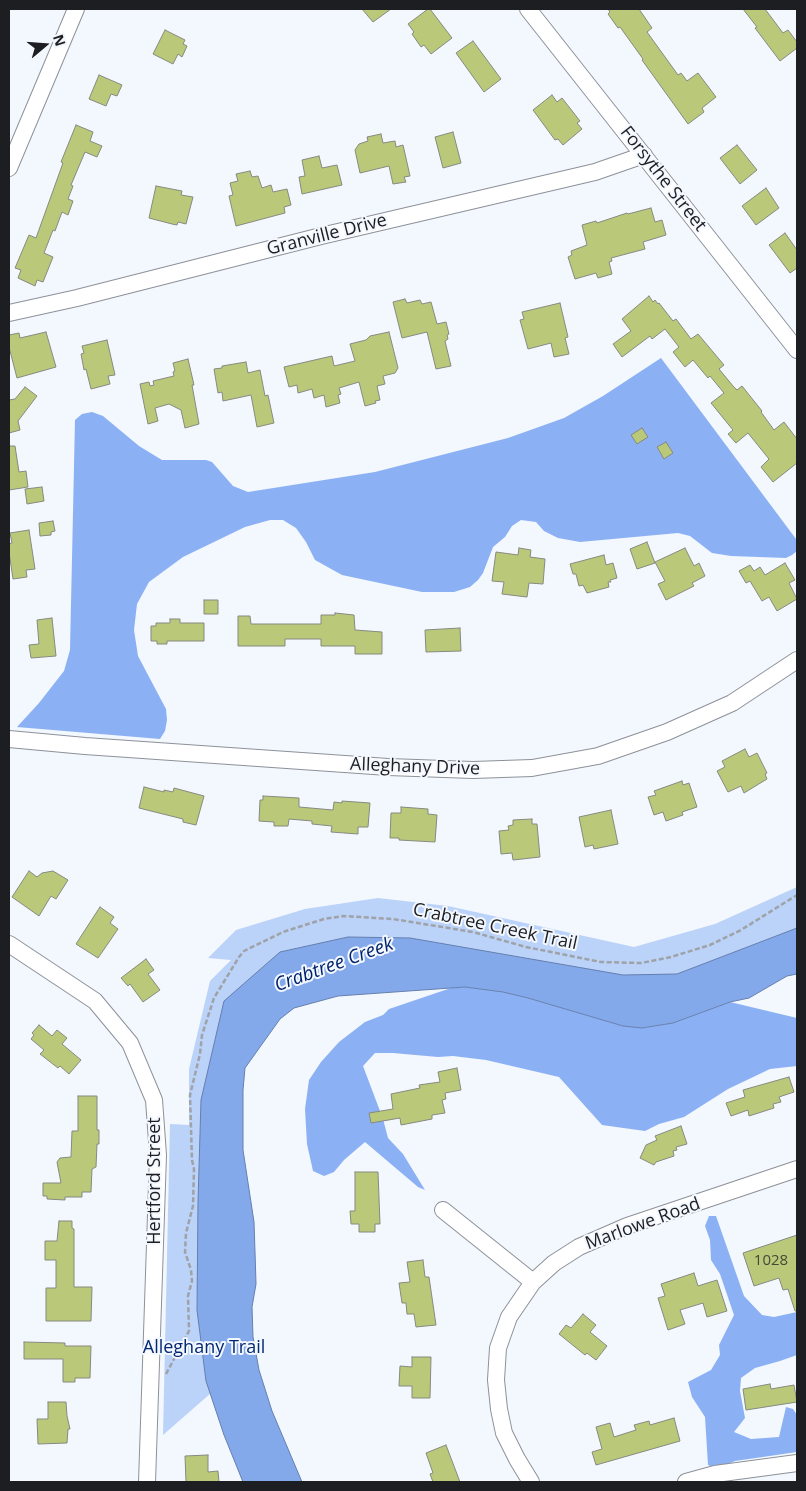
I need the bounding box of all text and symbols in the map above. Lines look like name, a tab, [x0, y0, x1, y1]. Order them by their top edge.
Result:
north arrow	[20, 20, 70, 70]
text: N	[49, 32, 71, 49]
street label: Forsythe Street	[615, 122, 711, 236]
street label: Granville Drive	[265, 210, 389, 260]
street label: Alleghany Drive	[350, 754, 480, 780]
street label: Crabtree Creek Trail	[411, 899, 579, 955]
water label: Crabtree Creek	[271, 933, 397, 997]
street label: Hertford Street	[144, 1117, 166, 1245]
street label: Marlowe Road	[583, 1193, 703, 1255]
house number: 1028	[754, 1252, 788, 1270]
park label: Alleghany Trail	[143, 1337, 265, 1359]

